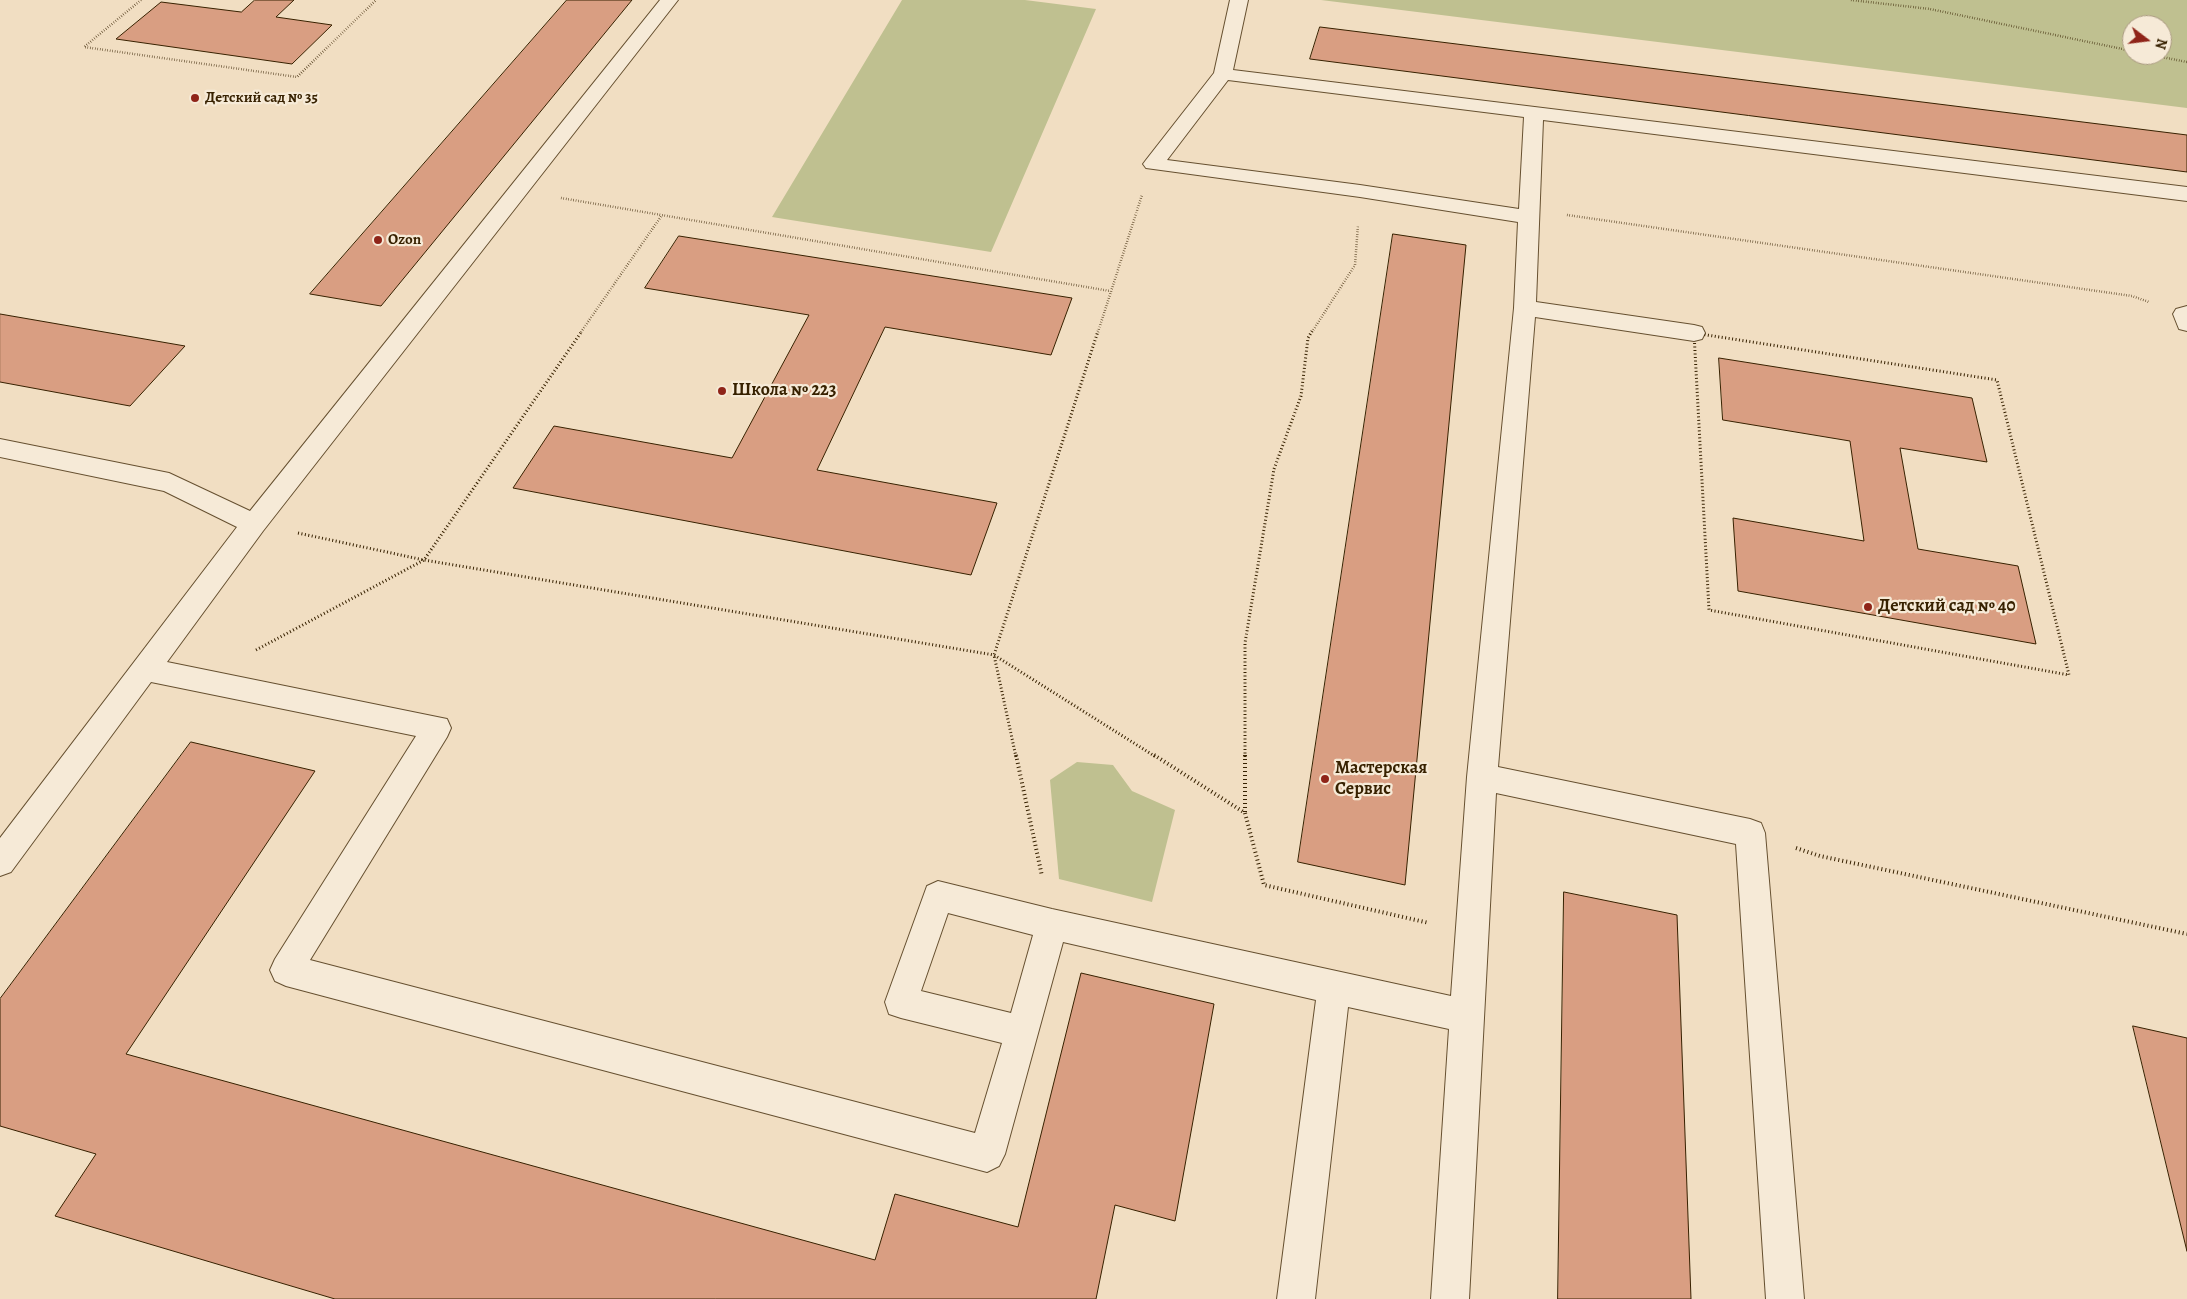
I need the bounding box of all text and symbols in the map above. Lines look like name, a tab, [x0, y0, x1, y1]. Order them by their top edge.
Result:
north arrow	[2122, 15, 2172, 65]
text: N	[2151, 36, 2172, 51]
place label: Детский сад № 35	[205, 89, 318, 107]
marker: Детский сад № 35	[189, 92, 201, 104]
place label: Ozon	[388, 231, 421, 249]
marker: Ozon	[372, 234, 384, 246]
place label: Школа № 223	[732, 380, 837, 402]
marker: Школа № 223	[716, 385, 728, 397]
place label: Детский сад № 40	[1878, 596, 2016, 618]
marker: Детский сад № 40	[1862, 601, 1874, 613]
place label: Мастерская Сервис	[1335, 758, 1427, 801]
marker: Мастерская Сервис	[1319, 773, 1331, 785]

